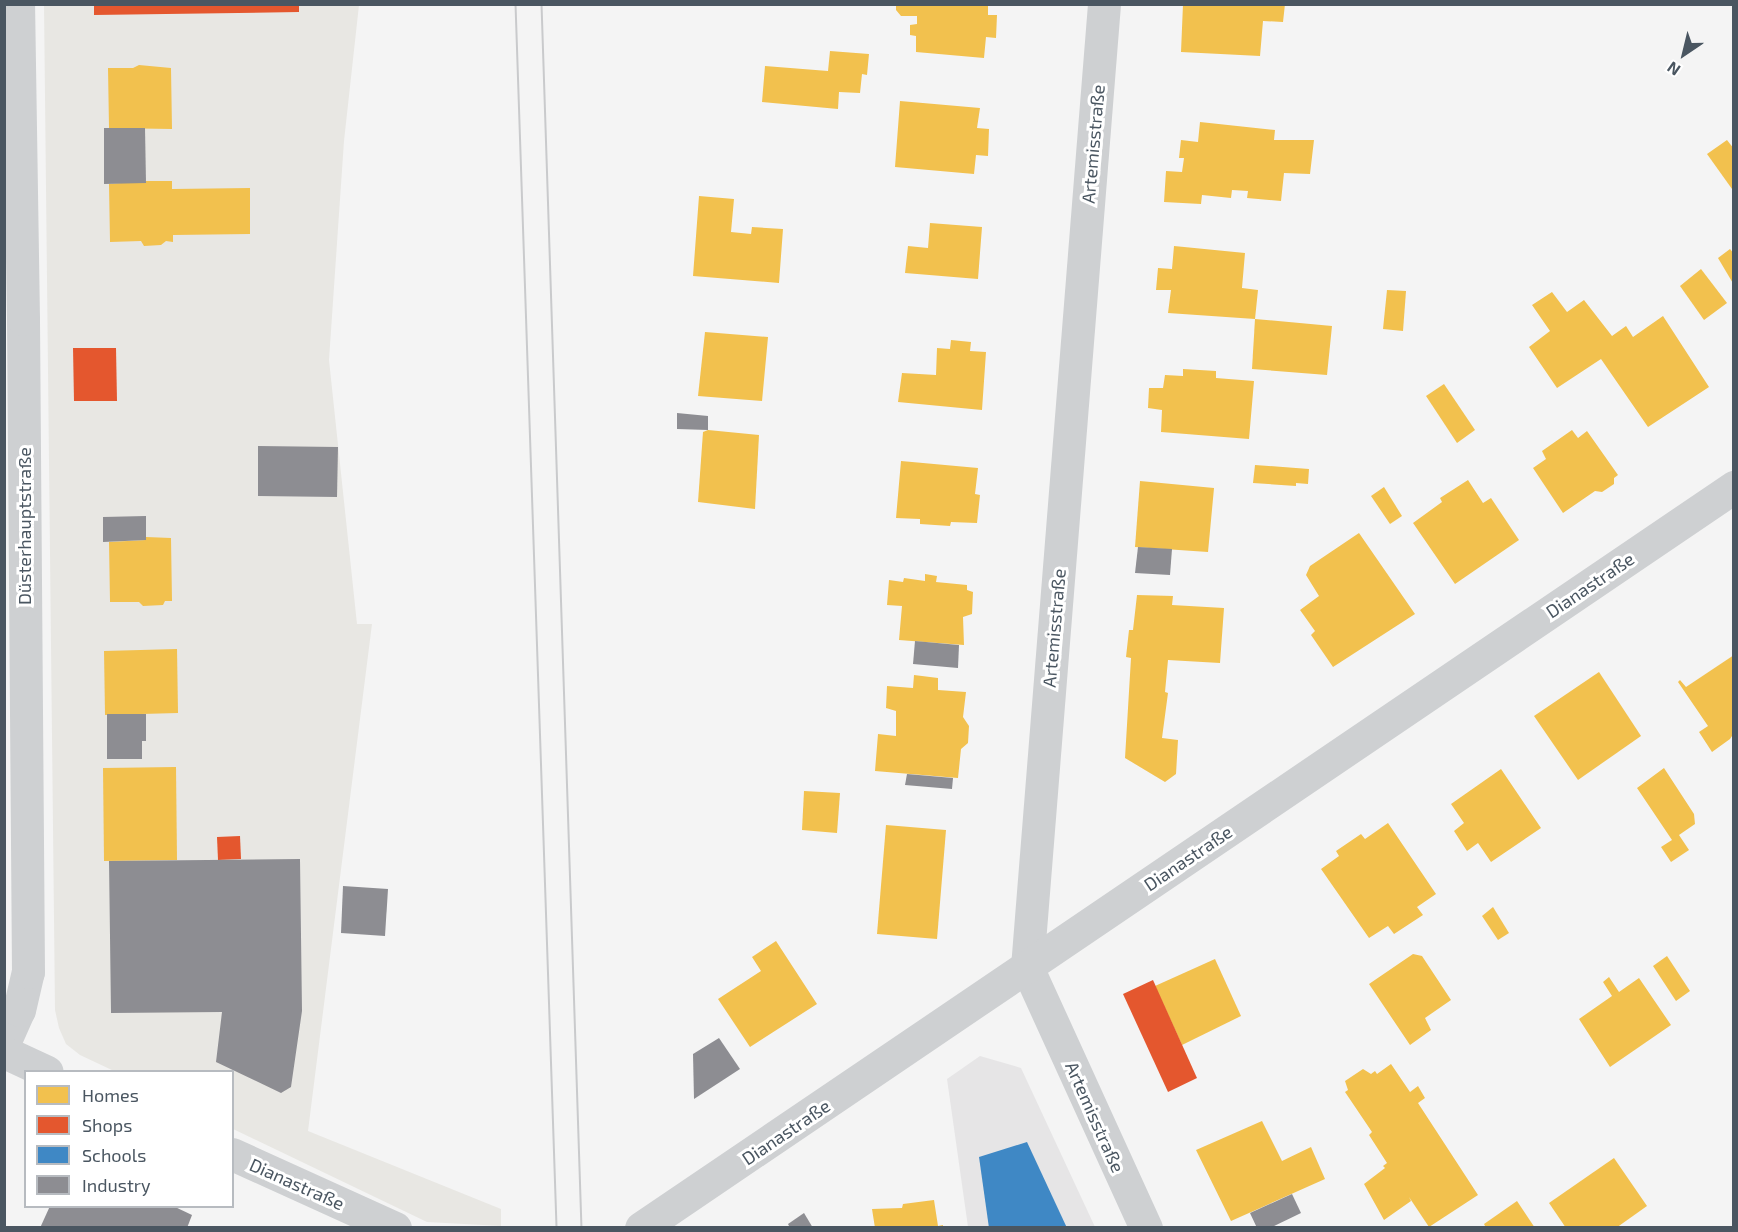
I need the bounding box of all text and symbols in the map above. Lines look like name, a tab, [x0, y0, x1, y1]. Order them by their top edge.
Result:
north arrow	[1654, 24, 1714, 84]
text: N	[1663, 58, 1684, 80]
street label: Artemisstraße	[1077, 84, 1109, 204]
street label: Düsterhauptstraße	[13, 447, 35, 605]
street label: Dianastraße	[1542, 548, 1638, 622]
street label: Artemisstraße	[1038, 568, 1070, 688]
street label: Dianastraße	[1140, 821, 1236, 895]
street label: Artemisstraße	[1061, 1058, 1129, 1176]
legend	[24, 1070, 234, 1208]
text: Homes	[82, 1084, 139, 1106]
street label: Dianastraße	[738, 1095, 834, 1169]
text: Shops	[82, 1114, 132, 1136]
text: Schools	[82, 1144, 146, 1166]
street label: Dianastraße	[246, 1153, 348, 1215]
text: Industry	[82, 1174, 151, 1196]

